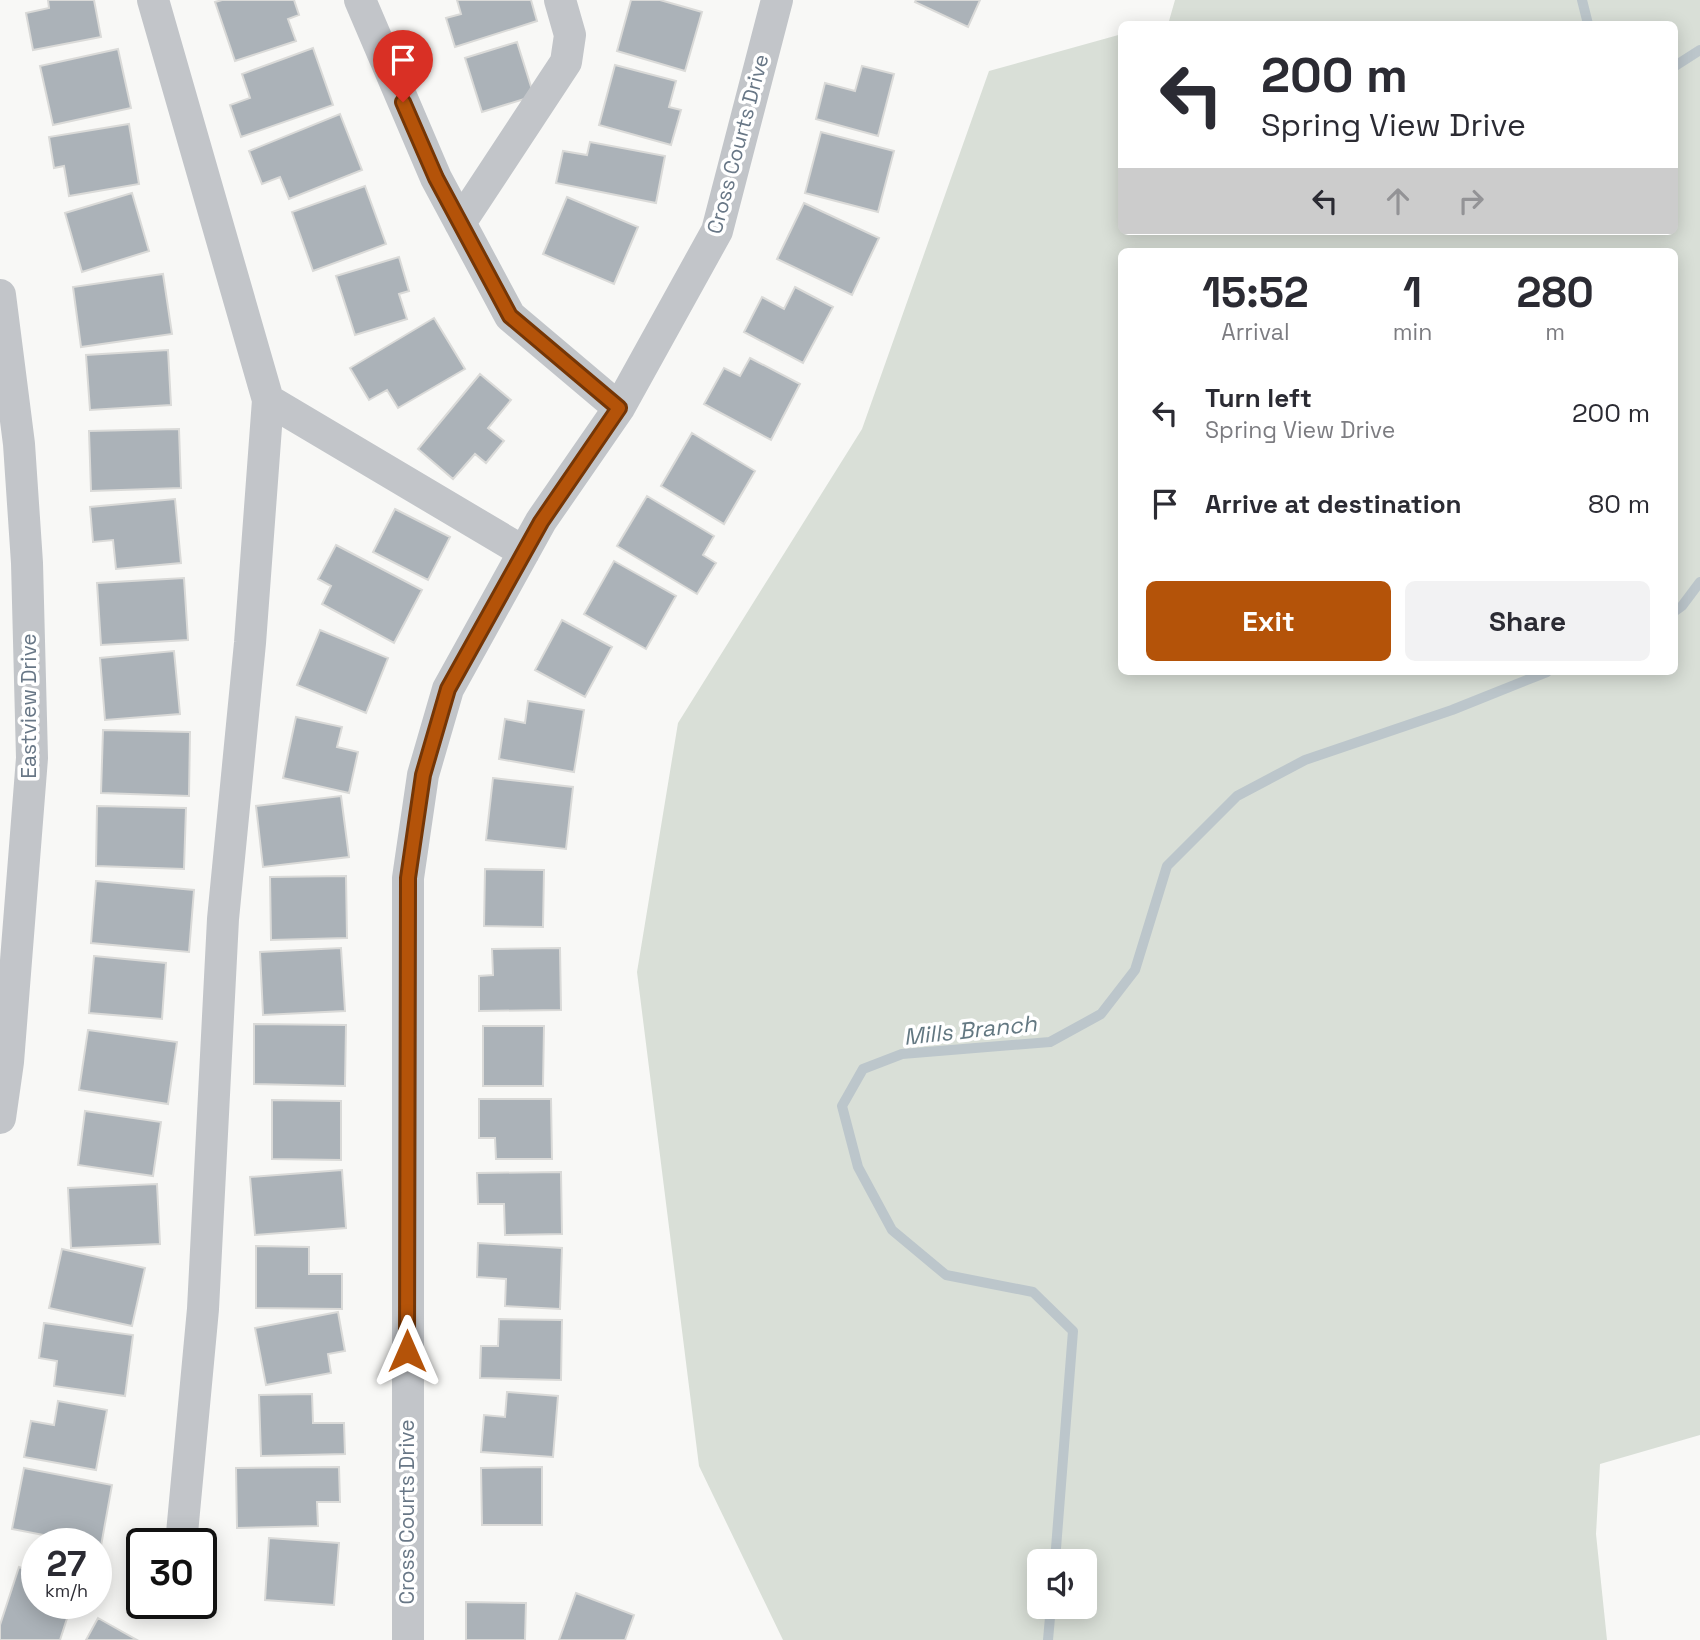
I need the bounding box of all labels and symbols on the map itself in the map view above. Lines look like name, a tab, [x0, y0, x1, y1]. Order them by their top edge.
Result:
pin	[373, 30, 433, 102]
street label: Cross Courts Drive	[701, 51, 775, 237]
street label: Eastview Drive	[15, 633, 42, 779]
water label: Mills Branch	[902, 1008, 1039, 1052]
position arrow	[370, 1314, 444, 1388]
street label: Cross Courts Drive	[393, 1419, 420, 1605]
speed limit sign: 30	[126, 1528, 217, 1619]

